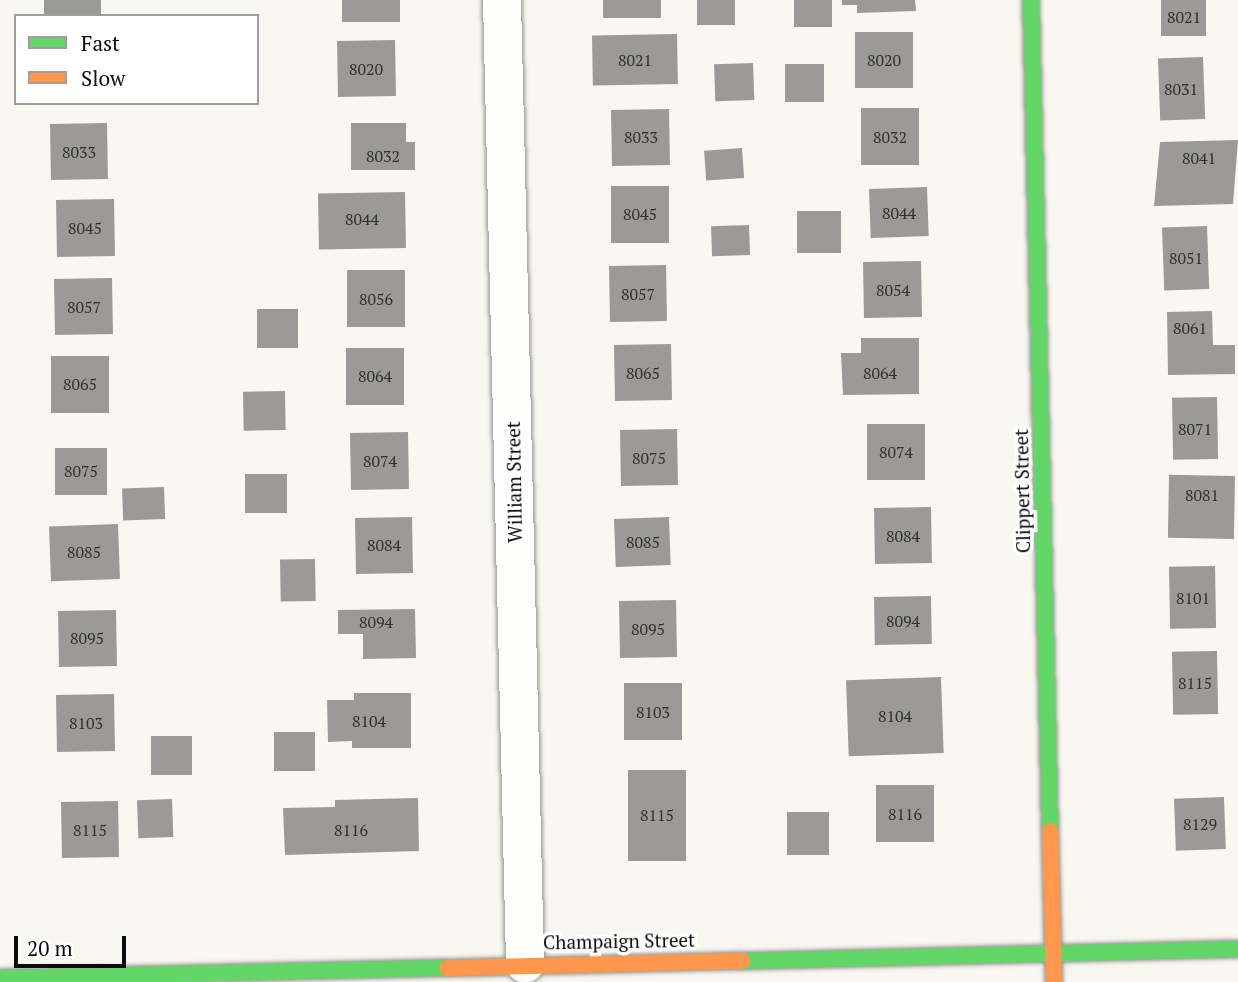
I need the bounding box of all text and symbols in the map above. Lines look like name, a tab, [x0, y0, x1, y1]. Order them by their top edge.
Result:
house number: 8021	[1167, 7, 1201, 27]
legend	[14, 14, 259, 105]
text: Fast	[81, 29, 120, 57]
house number: 8021	[618, 50, 652, 70]
house number: 8020	[867, 50, 901, 70]
house number: 8020	[349, 59, 383, 79]
text: Slow	[81, 64, 125, 92]
house number: 8031	[1164, 79, 1198, 99]
house number: 8033	[624, 127, 658, 147]
house number: 8032	[873, 127, 907, 147]
house number: 8033	[62, 142, 96, 162]
house number: 8032	[366, 146, 400, 166]
house number: 8041	[1182, 148, 1216, 168]
house number: 8044	[882, 203, 916, 223]
house number: 8045	[623, 204, 657, 224]
house number: 8044	[345, 209, 379, 229]
house number: 8045	[68, 218, 102, 238]
house number: 8051	[1169, 248, 1203, 268]
house number: 8054	[876, 280, 910, 300]
house number: 8057	[621, 284, 655, 304]
house number: 8056	[359, 289, 393, 309]
house number: 8057	[67, 297, 101, 317]
house number: 8061	[1173, 318, 1207, 338]
house number: 8065	[626, 363, 660, 383]
house number: 8064	[863, 363, 897, 383]
house number: 8064	[358, 366, 392, 386]
house number: 8065	[63, 374, 97, 394]
house number: 8071	[1178, 419, 1212, 439]
street label: William Street	[502, 421, 526, 543]
street label: Clippert Street	[1010, 429, 1034, 553]
house number: 8074	[879, 442, 913, 462]
house number: 8075	[632, 448, 666, 468]
house number: 8074	[363, 451, 397, 471]
house number: 8075	[64, 461, 98, 481]
house number: 8081	[1185, 485, 1219, 505]
house number: 8084	[886, 526, 920, 546]
house number: 8085	[626, 532, 660, 552]
house number: 8084	[367, 535, 401, 555]
house number: 8085	[67, 542, 101, 562]
house number: 8101	[1176, 588, 1210, 608]
house number: 8094	[886, 611, 920, 631]
house number: 8094	[359, 612, 393, 632]
house number: 8095	[631, 619, 665, 639]
house number: 8095	[70, 628, 104, 648]
house number: 8115	[1178, 673, 1212, 693]
house number: 8103	[636, 702, 670, 722]
house number: 8104	[878, 706, 912, 726]
house number: 8104	[352, 711, 386, 731]
house number: 8103	[69, 713, 103, 733]
house number: 8116	[888, 804, 922, 824]
house number: 8115	[640, 805, 674, 825]
house number: 8129	[1183, 814, 1217, 834]
house number: 8115	[73, 820, 107, 840]
house number: 8116	[334, 820, 368, 840]
scale bar	[18, 922, 130, 966]
street label: Champaign Street	[543, 928, 695, 954]
text: 20 m	[27, 934, 73, 962]

